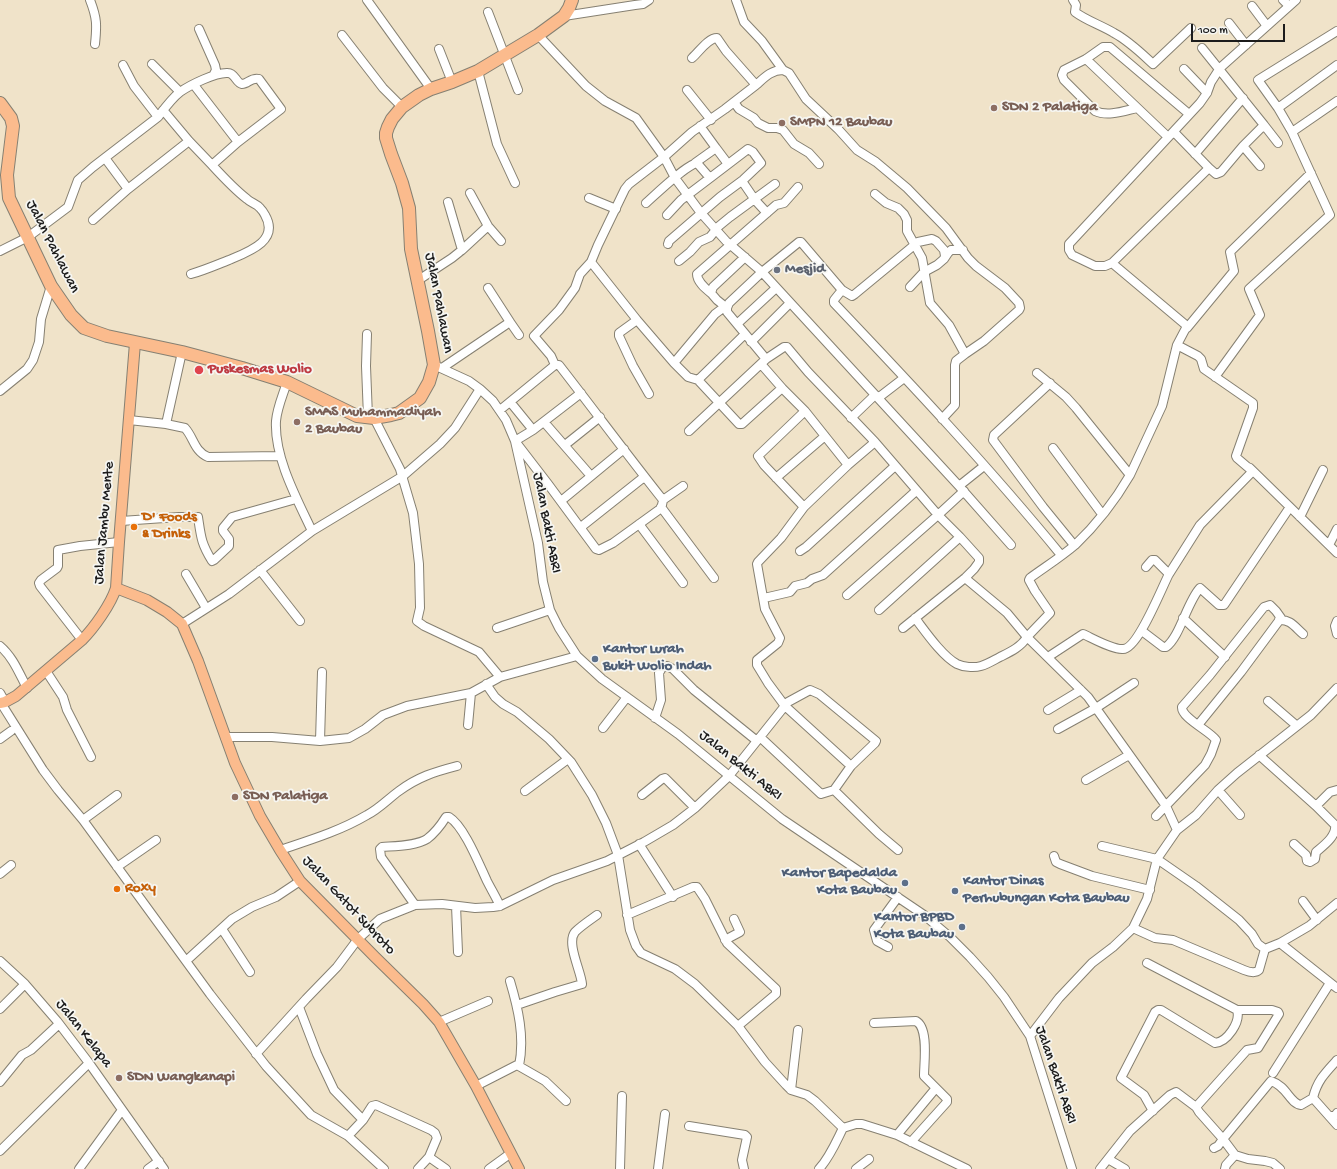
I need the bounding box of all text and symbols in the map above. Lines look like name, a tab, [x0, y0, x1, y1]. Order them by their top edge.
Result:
scale bar	[1193, 16, 1287, 42]
text: 100 m	[1198, 24, 1228, 38]
place label: SDN 2 Palatiga	[1002, 99, 1097, 117]
marker: SDN 2 Palatiga	[989, 103, 999, 113]
place label: SMPN 12 Baubau	[790, 114, 892, 132]
marker: SMPN 12 Baubau	[777, 118, 787, 128]
street label: Jalan Pahlawan	[21, 197, 83, 297]
street label: Jalan Pahlawan	[419, 251, 457, 355]
place label: Mesjid	[785, 261, 825, 279]
marker: Mesjid	[772, 265, 782, 275]
place label: Puskesmas Wolio	[208, 361, 312, 379]
marker: Puskesmas Wolio	[193, 364, 205, 376]
place label: SMAS Muhammadiyah 2 Baubau	[305, 404, 441, 439]
marker: SMAS Muhammadiyah 2 Baubau	[292, 417, 302, 427]
street label: Jalan Jambu Mente	[91, 461, 119, 585]
street label: Jalan Bakti ABRI	[527, 471, 565, 575]
place label: D' Foods & Drinks	[142, 509, 197, 544]
marker: D' Foods & Drinks	[129, 522, 139, 532]
place label: Kantor Lurah Bukit Wolio Indah	[603, 641, 712, 676]
marker: Kantor Lurah Bukit Wolio Indah	[590, 654, 600, 664]
street label: Jalan Bakti ABRI	[695, 727, 785, 805]
place label: SDN Palatiga	[243, 788, 328, 806]
marker: SDN Palatiga	[230, 792, 240, 802]
street label: Jalan Gatot Subroto	[297, 853, 399, 959]
place label: Kantor Bapedalda Kota Baubau	[782, 865, 897, 900]
place label: Kantor Dinas Perhubungan Kota Baubau	[963, 873, 1129, 908]
marker: Kantor Bapedalda Kota Baubau	[900, 878, 910, 888]
place label: Roxy	[125, 880, 156, 898]
marker: Roxy	[112, 884, 122, 894]
marker: Kantor Dinas Perhubungan Kota Baubau	[950, 886, 960, 896]
place label: Kantor BPBD Kota Baubau	[874, 909, 954, 944]
marker: Kantor BPBD Kota Baubau	[957, 922, 967, 932]
street label: Jalan Kelapa	[51, 996, 115, 1072]
street label: Jalan Bakti ABRI	[1030, 1024, 1080, 1126]
place label: SDN Wangkanapi	[127, 1069, 235, 1087]
marker: SDN Wangkanapi	[114, 1073, 124, 1083]

